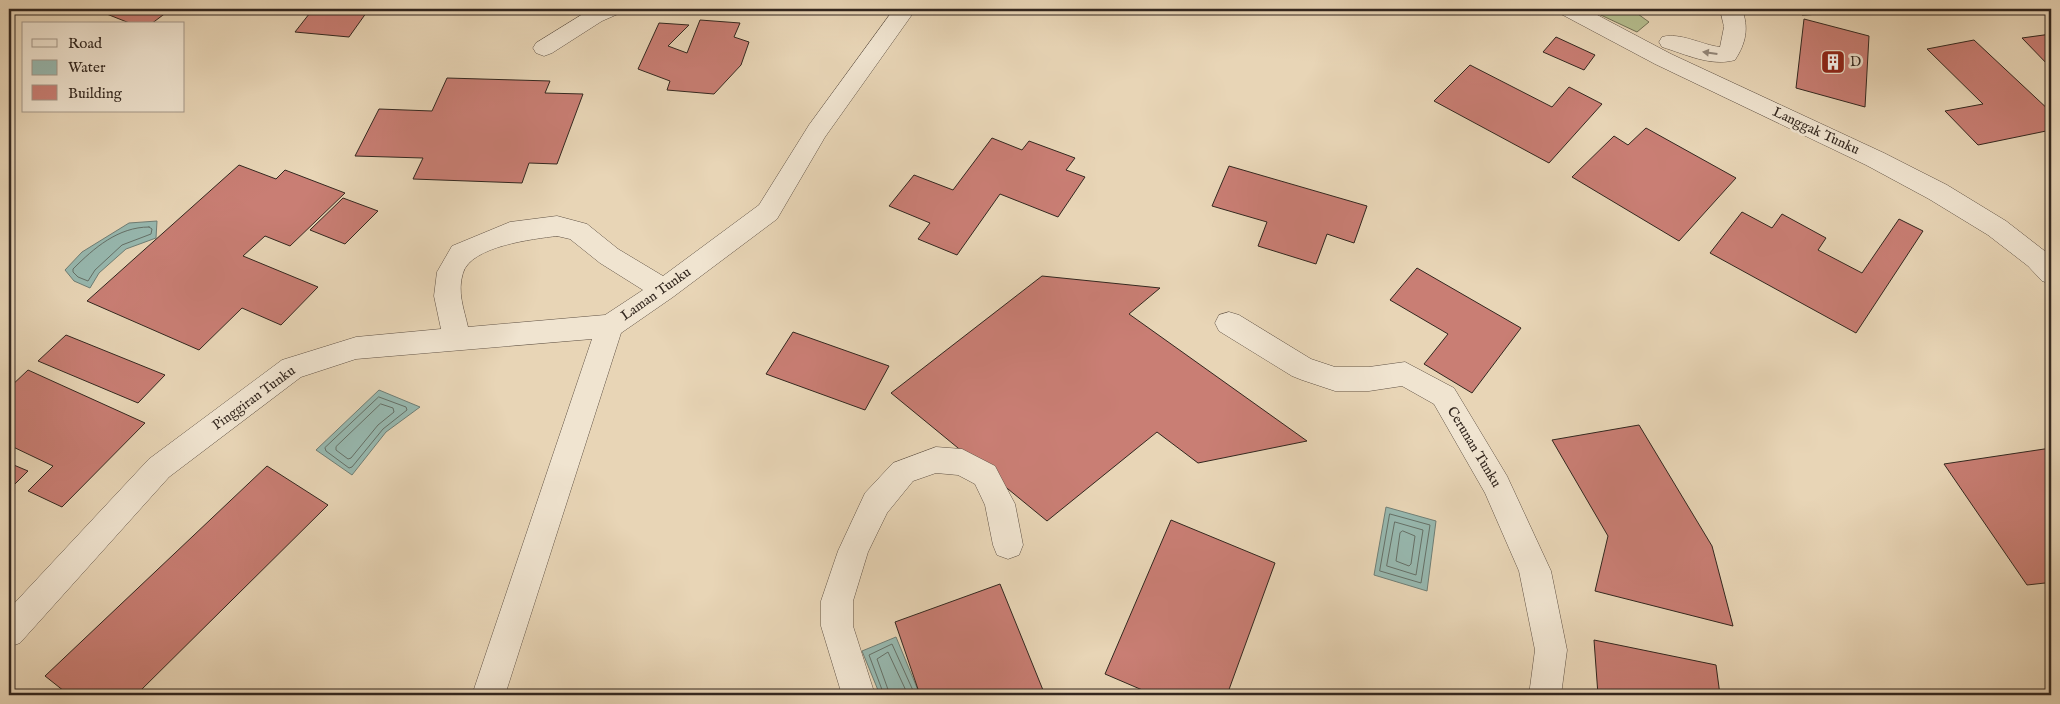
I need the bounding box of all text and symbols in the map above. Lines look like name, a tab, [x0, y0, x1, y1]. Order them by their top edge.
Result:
legend	[22, 22, 185, 112]
text: Road	[68, 34, 103, 53]
one-way arrow	[1702, 49, 1718, 57]
building icon: D	[1820, 49, 1846, 75]
place label: D	[1850, 53, 1861, 71]
text: Water	[68, 58, 106, 77]
text: Building	[68, 84, 123, 103]
street label: Langgak Tunku	[1770, 103, 1862, 159]
street label: Laman Tunku	[617, 263, 695, 325]
street label: Pinggiran Tunku	[209, 362, 299, 434]
street label: Cerunan Tunku	[1443, 403, 1505, 491]

